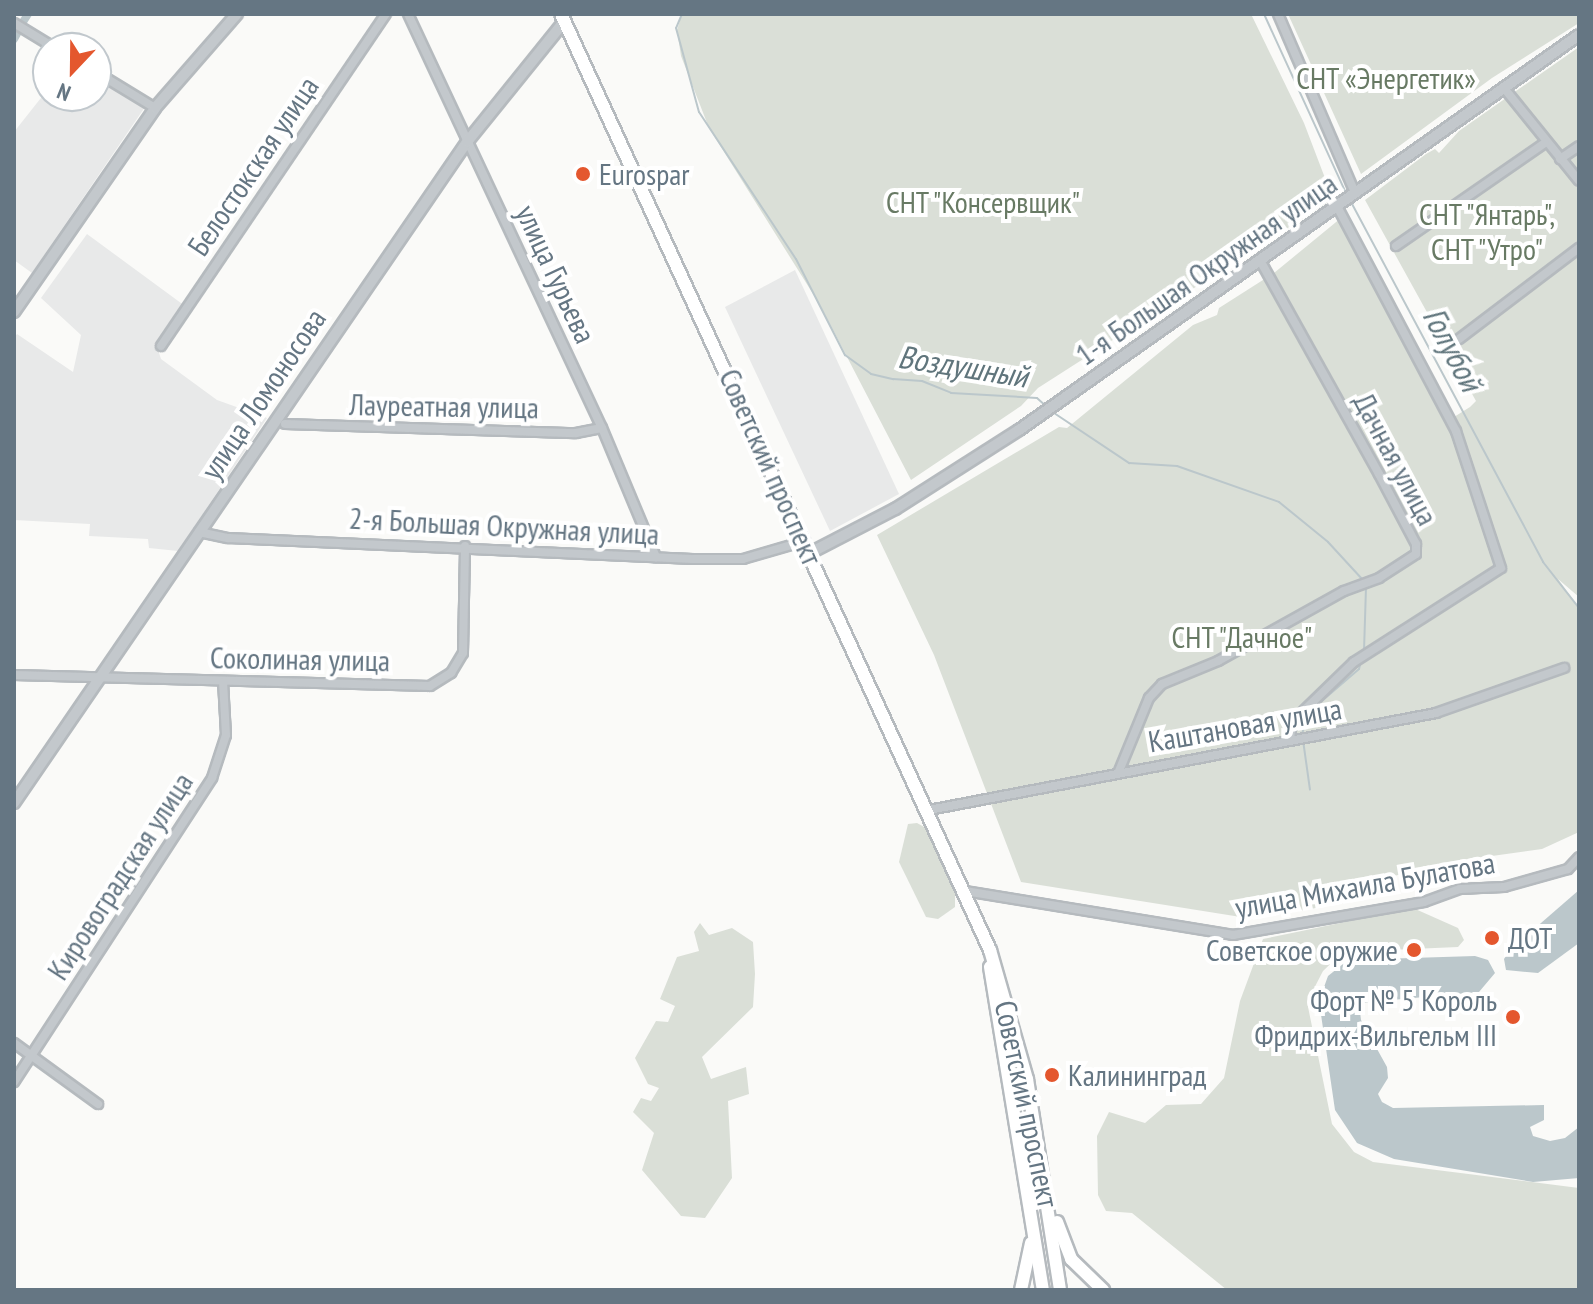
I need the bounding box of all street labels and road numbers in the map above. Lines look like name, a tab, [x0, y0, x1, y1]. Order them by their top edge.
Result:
street label: Белостокская улица	[180, 70, 326, 262]
street label: 1-я Большая Окружная улица	[1068, 165, 1344, 373]
street label: улица Гурьева	[508, 199, 604, 349]
street label: улица Ломоносова	[193, 302, 333, 486]
street label: Советский проспект	[712, 363, 830, 571]
street label: Лауреатная улица	[349, 386, 539, 426]
street label: Дачная улица	[1346, 387, 1446, 531]
street label: 2-я Большая Окружная улица	[348, 500, 660, 552]
street label: Соколиная улица	[210, 639, 390, 679]
street label: Каштановая улица	[1145, 690, 1345, 760]
street label: Кировоградская улица	[40, 766, 200, 986]
street label: улица Михаила Булатова	[1232, 844, 1498, 926]
street label: Советский проспект	[987, 997, 1067, 1211]

